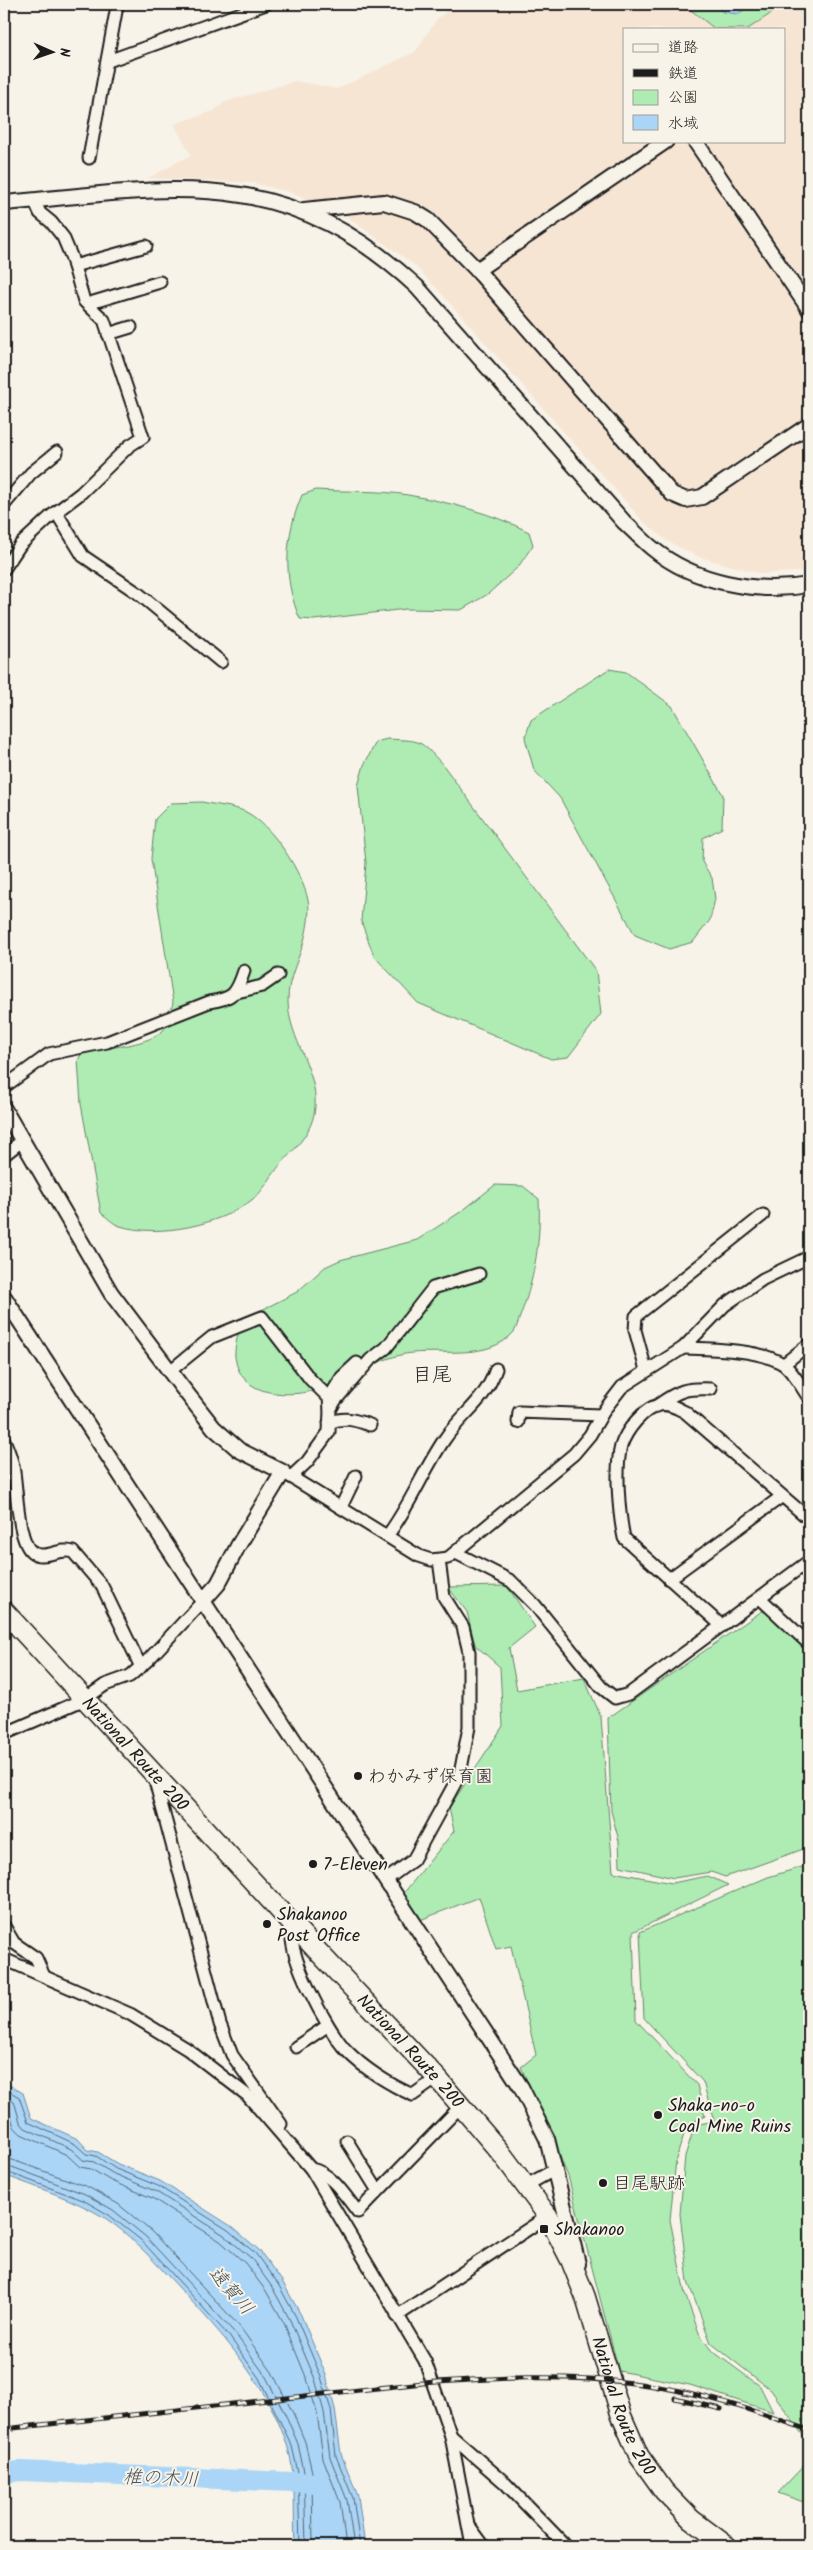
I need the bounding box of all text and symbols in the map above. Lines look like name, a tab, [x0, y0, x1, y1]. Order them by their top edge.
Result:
north arrow	[28, 28, 78, 78]
legend	[623, 28, 786, 142]
text: 道路	[668, 36, 698, 60]
text: N	[53, 48, 75, 57]
text: 鉄道	[668, 62, 698, 86]
text: 公園	[668, 86, 698, 110]
text: 水域	[668, 112, 698, 136]
district label: 目尾	[412, 1360, 452, 1392]
street label: National Route 200	[74, 1691, 195, 1819]
place label: わかみず保育園	[368, 1763, 493, 1792]
marker: わかみず保育園	[352, 1770, 364, 1782]
place label: 7-Eleven	[323, 1851, 388, 1880]
marker: 7-Eleven	[307, 1858, 319, 1870]
place label: Shakanoo Post Office	[277, 1901, 360, 1951]
marker: Shakanoo Post Office	[261, 1918, 273, 1930]
street label: National Route 200	[349, 1988, 470, 2116]
place label: Shaka-no-o Coal Mine Ruins	[668, 2092, 791, 2142]
marker: Shaka-no-o Coal Mine Ruins	[652, 2109, 664, 2121]
place label: 目尾駅跡	[613, 2170, 685, 2199]
marker: 目尾駅跡	[597, 2177, 609, 2189]
place label: Shakanoo	[554, 2216, 624, 2245]
marker: Shakanoo	[538, 2223, 550, 2235]
water label: 遠賀川	[200, 2260, 261, 2323]
street label: National Route 200	[582, 2333, 662, 2483]
water label: 椎の木川	[122, 2463, 199, 2495]

